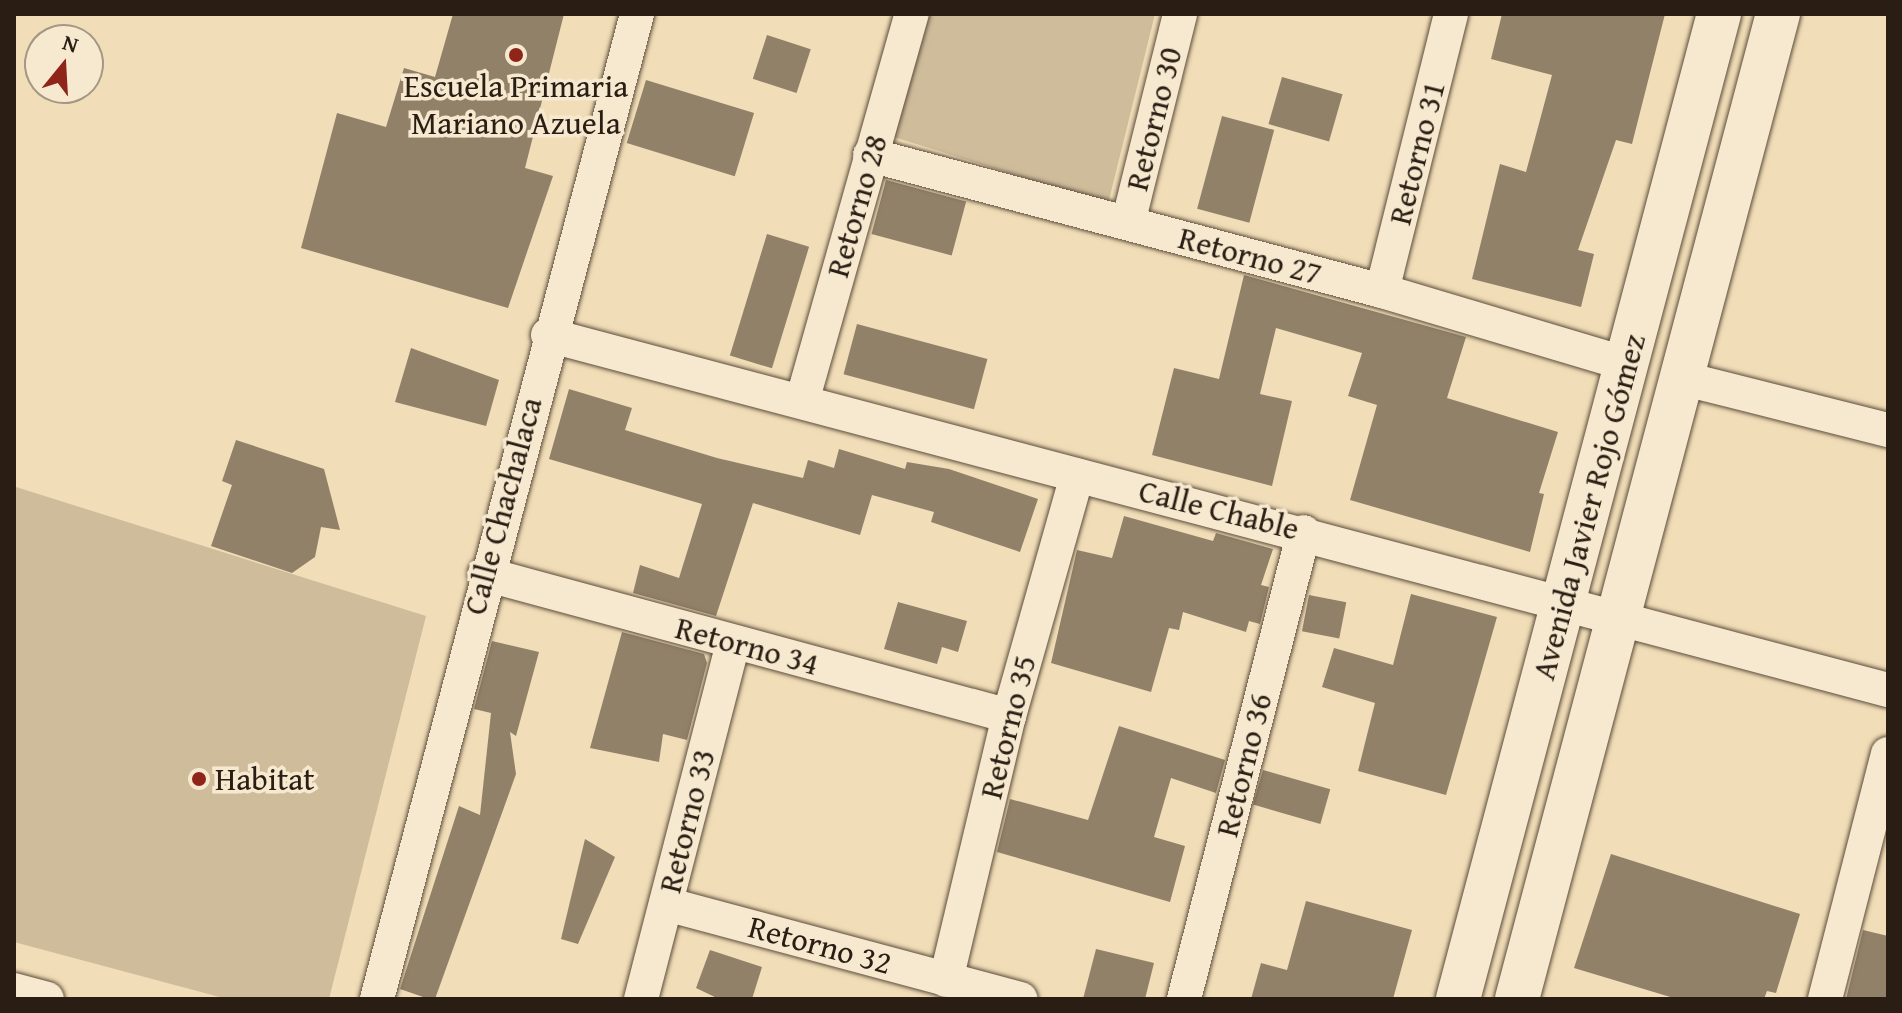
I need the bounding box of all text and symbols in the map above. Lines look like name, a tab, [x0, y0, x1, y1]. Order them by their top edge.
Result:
north arrow	[24, 24, 104, 104]
text: N	[59, 26, 83, 61]
street label: Retorno 30	[1118, 43, 1190, 195]
marker: Escuela Primaria Mariano Azuela	[507, 46, 525, 64]
place label: Escuela Primaria Mariano Azuela	[404, 68, 628, 143]
street label: Retorno 31	[1381, 77, 1453, 229]
street label: Retorno 28	[818, 130, 896, 282]
street label: Retorno 27	[1174, 219, 1326, 293]
street label: Avenida Javier Rojo Gómez	[1524, 330, 1654, 684]
street label: Calle Chachalaca	[456, 393, 550, 619]
street label: Calle Chable	[1135, 472, 1303, 548]
street label: Retorno 34	[671, 609, 823, 683]
street label: Retorno 35	[972, 651, 1044, 803]
street label: Retorno 36	[1208, 689, 1280, 841]
street label: Retorno 33	[651, 745, 723, 897]
place label: Habitat	[215, 760, 315, 798]
marker: Habitat	[190, 770, 208, 788]
street label: Retorno 32	[744, 908, 896, 982]

